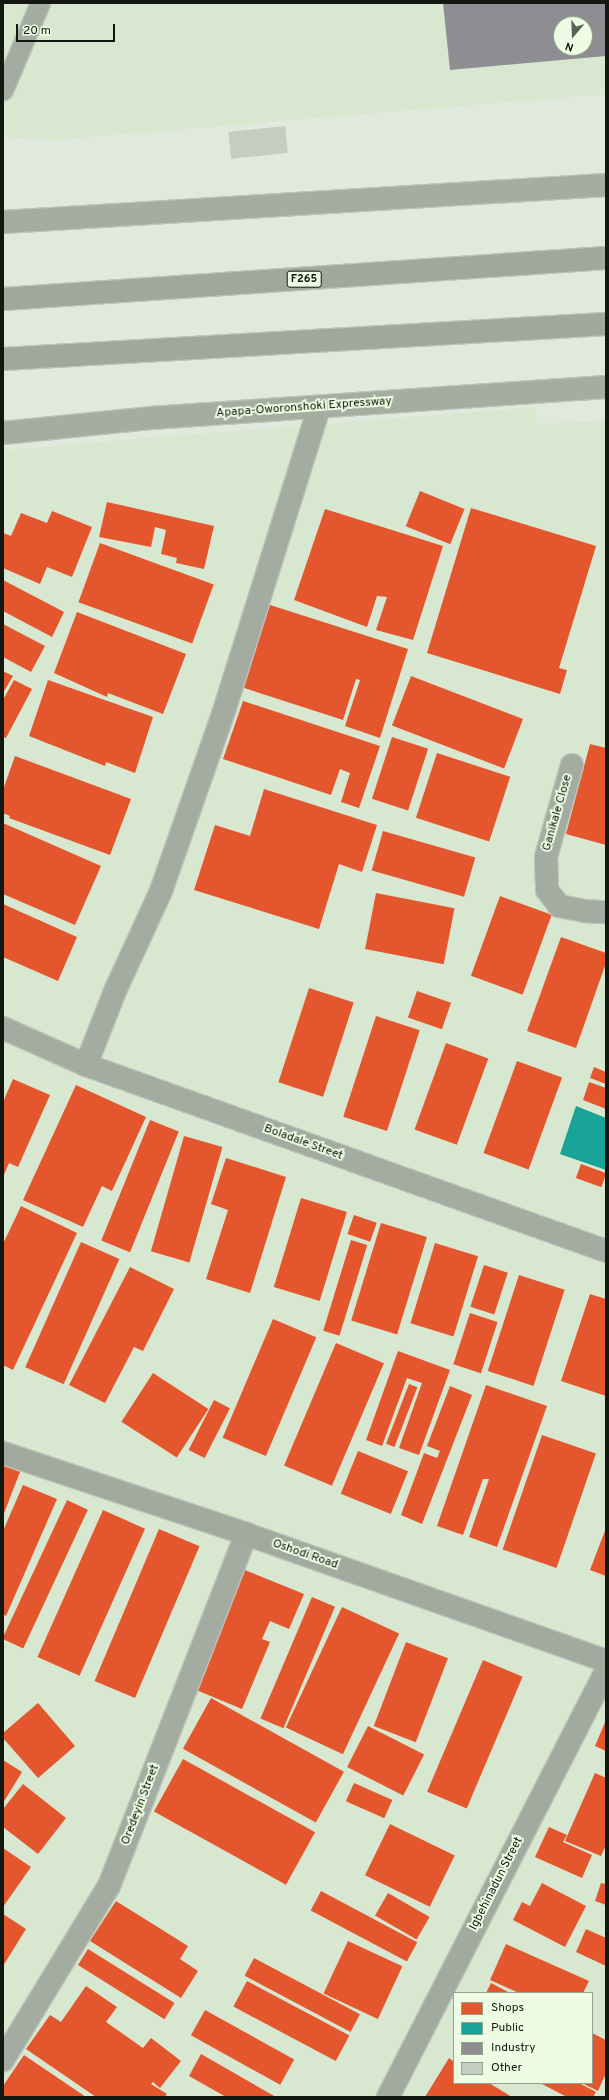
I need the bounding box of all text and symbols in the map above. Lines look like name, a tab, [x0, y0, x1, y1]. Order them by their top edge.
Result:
scale bar	[18, 16, 117, 42]
north arrow	[553, 16, 593, 56]
text: 20 m	[23, 23, 51, 39]
text: N	[563, 38, 575, 54]
road number: F265	[286, 270, 322, 288]
street label: Apapa-Oworonshoki Expressway	[216, 395, 392, 421]
street label: Ganikale Close	[540, 773, 576, 853]
street label: Boladale Street	[262, 1122, 344, 1164]
street label: Oshodi Road	[270, 1537, 340, 1573]
street label: Oredeyin Street	[119, 1763, 163, 1847]
street label: Igbehinadun Street	[467, 1835, 527, 1933]
legend	[453, 1992, 593, 2084]
text: Shops	[491, 2000, 524, 2016]
text: Public	[491, 2020, 524, 2036]
text: Industry	[491, 2040, 536, 2056]
text: Other	[491, 2060, 522, 2076]

